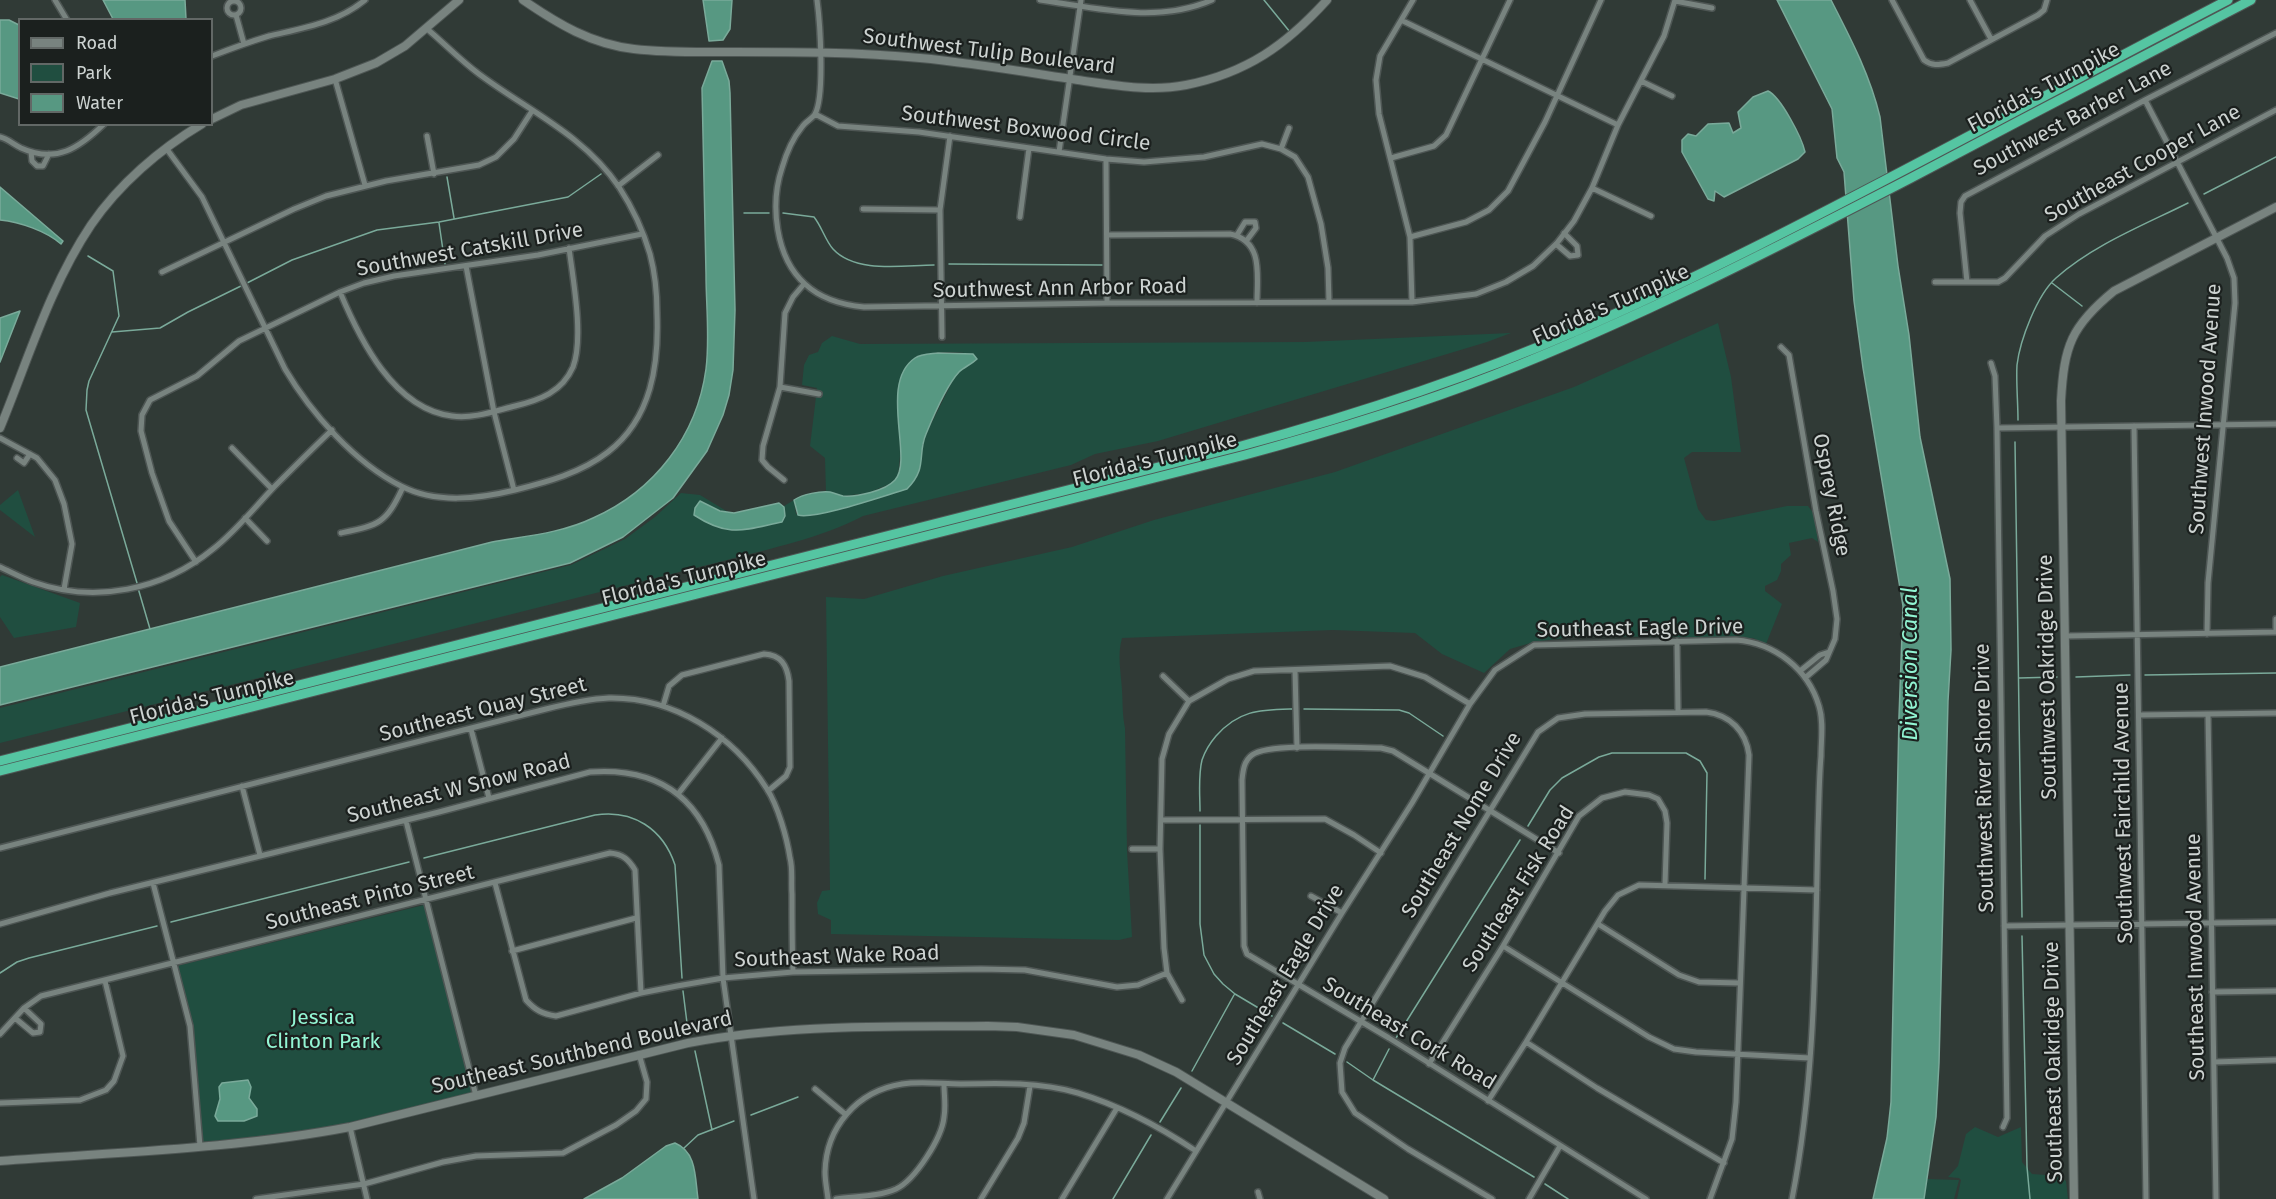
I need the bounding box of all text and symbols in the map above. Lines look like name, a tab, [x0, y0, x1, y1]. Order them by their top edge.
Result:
legend	[18, 18, 213, 126]
street label: Southwest Tulip Boulevard	[862, 24, 1116, 80]
text: Road	[76, 32, 118, 54]
street label: Florida's Turnpike	[1963, 37, 2125, 139]
street label: Southwest Barber Lane	[1970, 56, 2176, 182]
text: Park	[76, 62, 111, 84]
text: Water	[76, 92, 123, 114]
street label: Southeast Cooper Lane	[2041, 100, 2245, 228]
street label: Southwest Boxwood Circle	[900, 101, 1152, 157]
street label: Southwest Catskill Drive	[355, 218, 585, 282]
street label: Florida's Turnpike	[1529, 259, 1693, 351]
street label: Southwest Ann Arbor Road	[933, 274, 1187, 304]
street label: Southwest Inwood Avenue	[2185, 283, 2227, 535]
street label: Florida's Turnpike	[1070, 427, 1240, 493]
street label: Osprey Ridge	[1807, 431, 1855, 559]
street label: Florida's Turnpike	[599, 546, 769, 612]
street label: Southwest Oakridge Drive	[2033, 554, 2063, 800]
water label: Diversion Canal	[1898, 587, 1924, 741]
street label: Southeast Eagle Drive	[1536, 615, 1744, 643]
street label: Southwest River Shore Drive	[1970, 643, 2000, 913]
street label: Florida's Turnpike	[127, 665, 297, 731]
street label: Southeast Quay Street	[377, 672, 589, 748]
street label: Southwest Fairchild Avenue	[2109, 682, 2139, 944]
street label: Southeast Nome Drive	[1397, 728, 1527, 922]
street label: Southeast W Snow Road	[345, 749, 573, 829]
street label: Southeast Fisk Road	[1458, 801, 1580, 977]
street label: Southeast Inwood Avenue	[2181, 833, 2211, 1081]
street label: Southeast Pinto Street	[263, 860, 477, 936]
street label: Southeast Eagle Drive	[1222, 880, 1350, 1070]
street label: Southeast Wake Road	[734, 941, 940, 973]
street label: Southeast Oakridge Drive	[2039, 941, 2069, 1183]
street label: Southeast Cork Road	[1318, 972, 1500, 1096]
park label: Jessica Clinton Park	[266, 1005, 380, 1055]
street label: Southeast Southbend Boulevard	[429, 1006, 735, 1100]

